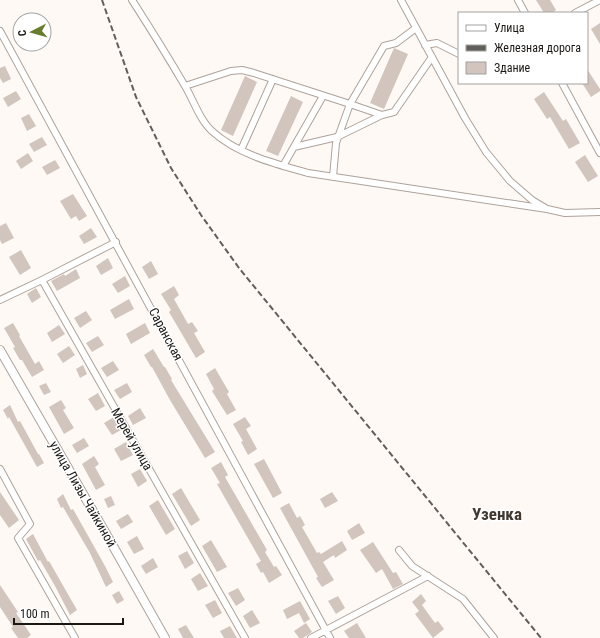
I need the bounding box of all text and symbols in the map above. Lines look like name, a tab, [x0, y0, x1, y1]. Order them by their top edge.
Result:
north arrow	[12, 12, 52, 52]
legend	[458, 12, 588, 84]
text: Улица	[494, 21, 525, 35]
text: С	[16, 29, 29, 37]
text: Железная дорога	[494, 41, 581, 55]
text: Здание	[494, 61, 531, 75]
street label: Саранская	[146, 305, 186, 363]
street label: Мерей улица	[108, 405, 156, 473]
street label: улица Лизы Чайкиной	[47, 438, 119, 550]
district label: Узенка	[472, 504, 522, 524]
scale bar	[14, 600, 123, 626]
text: 100 m	[20, 607, 50, 621]

